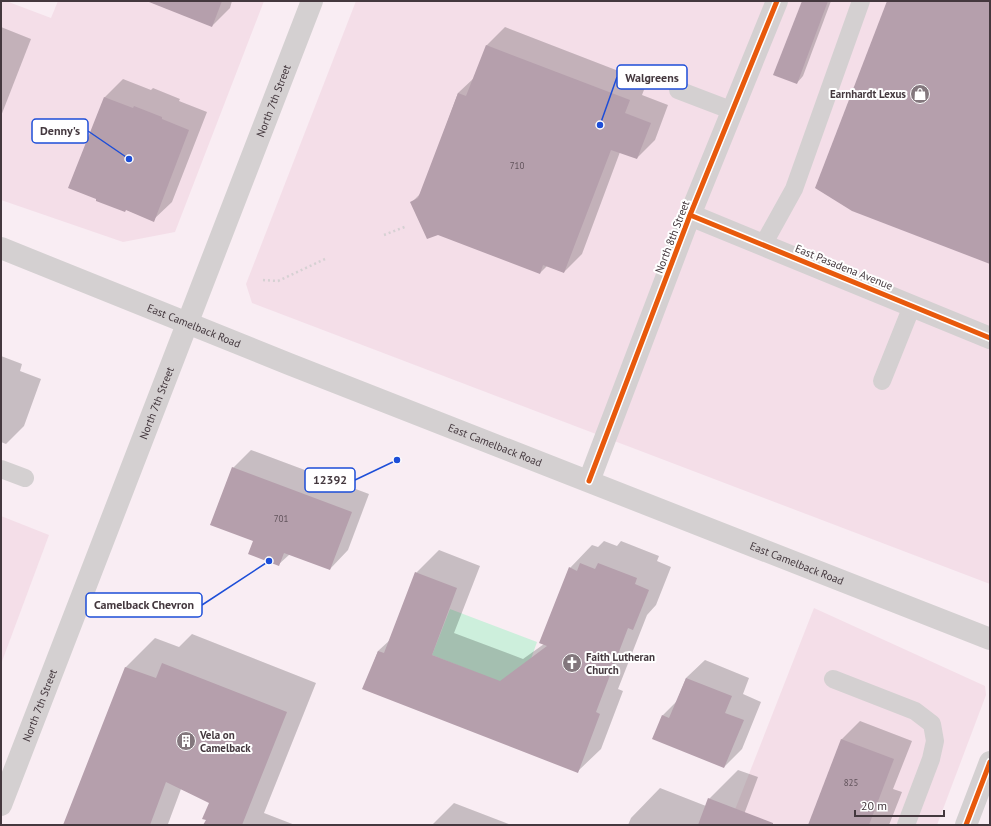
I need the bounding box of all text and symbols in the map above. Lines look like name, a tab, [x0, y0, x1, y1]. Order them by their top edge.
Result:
street label: North 7th Street	[253, 62, 294, 139]
callout: Walgreens	[617, 65, 687, 89]
text: Walgreens	[625, 70, 679, 85]
shop icon: Earnhardt Lexus	[909, 83, 931, 105]
place label: Earnhardt Lexus	[830, 87, 906, 101]
callout: Denny's	[32, 119, 88, 143]
text: Denny's	[40, 123, 80, 138]
house number: 710	[510, 160, 524, 171]
street label: North 8th Street	[652, 198, 692, 275]
street label: East Pasadena Avenue	[793, 241, 895, 293]
street label: East Camelback Road	[145, 301, 243, 351]
street label: North 7th Street	[136, 365, 177, 441]
street label: East Camelback Road	[446, 420, 544, 470]
callout: 12392	[305, 468, 355, 492]
text: 12392	[313, 472, 347, 487]
house number: 701	[274, 513, 288, 524]
street label: East Camelback Road	[748, 539, 846, 588]
callout: Camelback Chevron	[86, 593, 202, 617]
text: Camelback Chevron	[94, 597, 194, 612]
place label: Faith Lutheran Church	[586, 650, 655, 677]
church icon: Faith Lutheran Church	[561, 652, 583, 674]
street label: North 7th Street	[19, 667, 60, 743]
place label: Vela on Camelback	[199, 728, 251, 755]
building icon: Vela on Camelback	[175, 730, 197, 752]
house number: 825	[844, 777, 858, 788]
scale bar	[855, 792, 944, 818]
text: 20 m	[861, 798, 887, 813]

